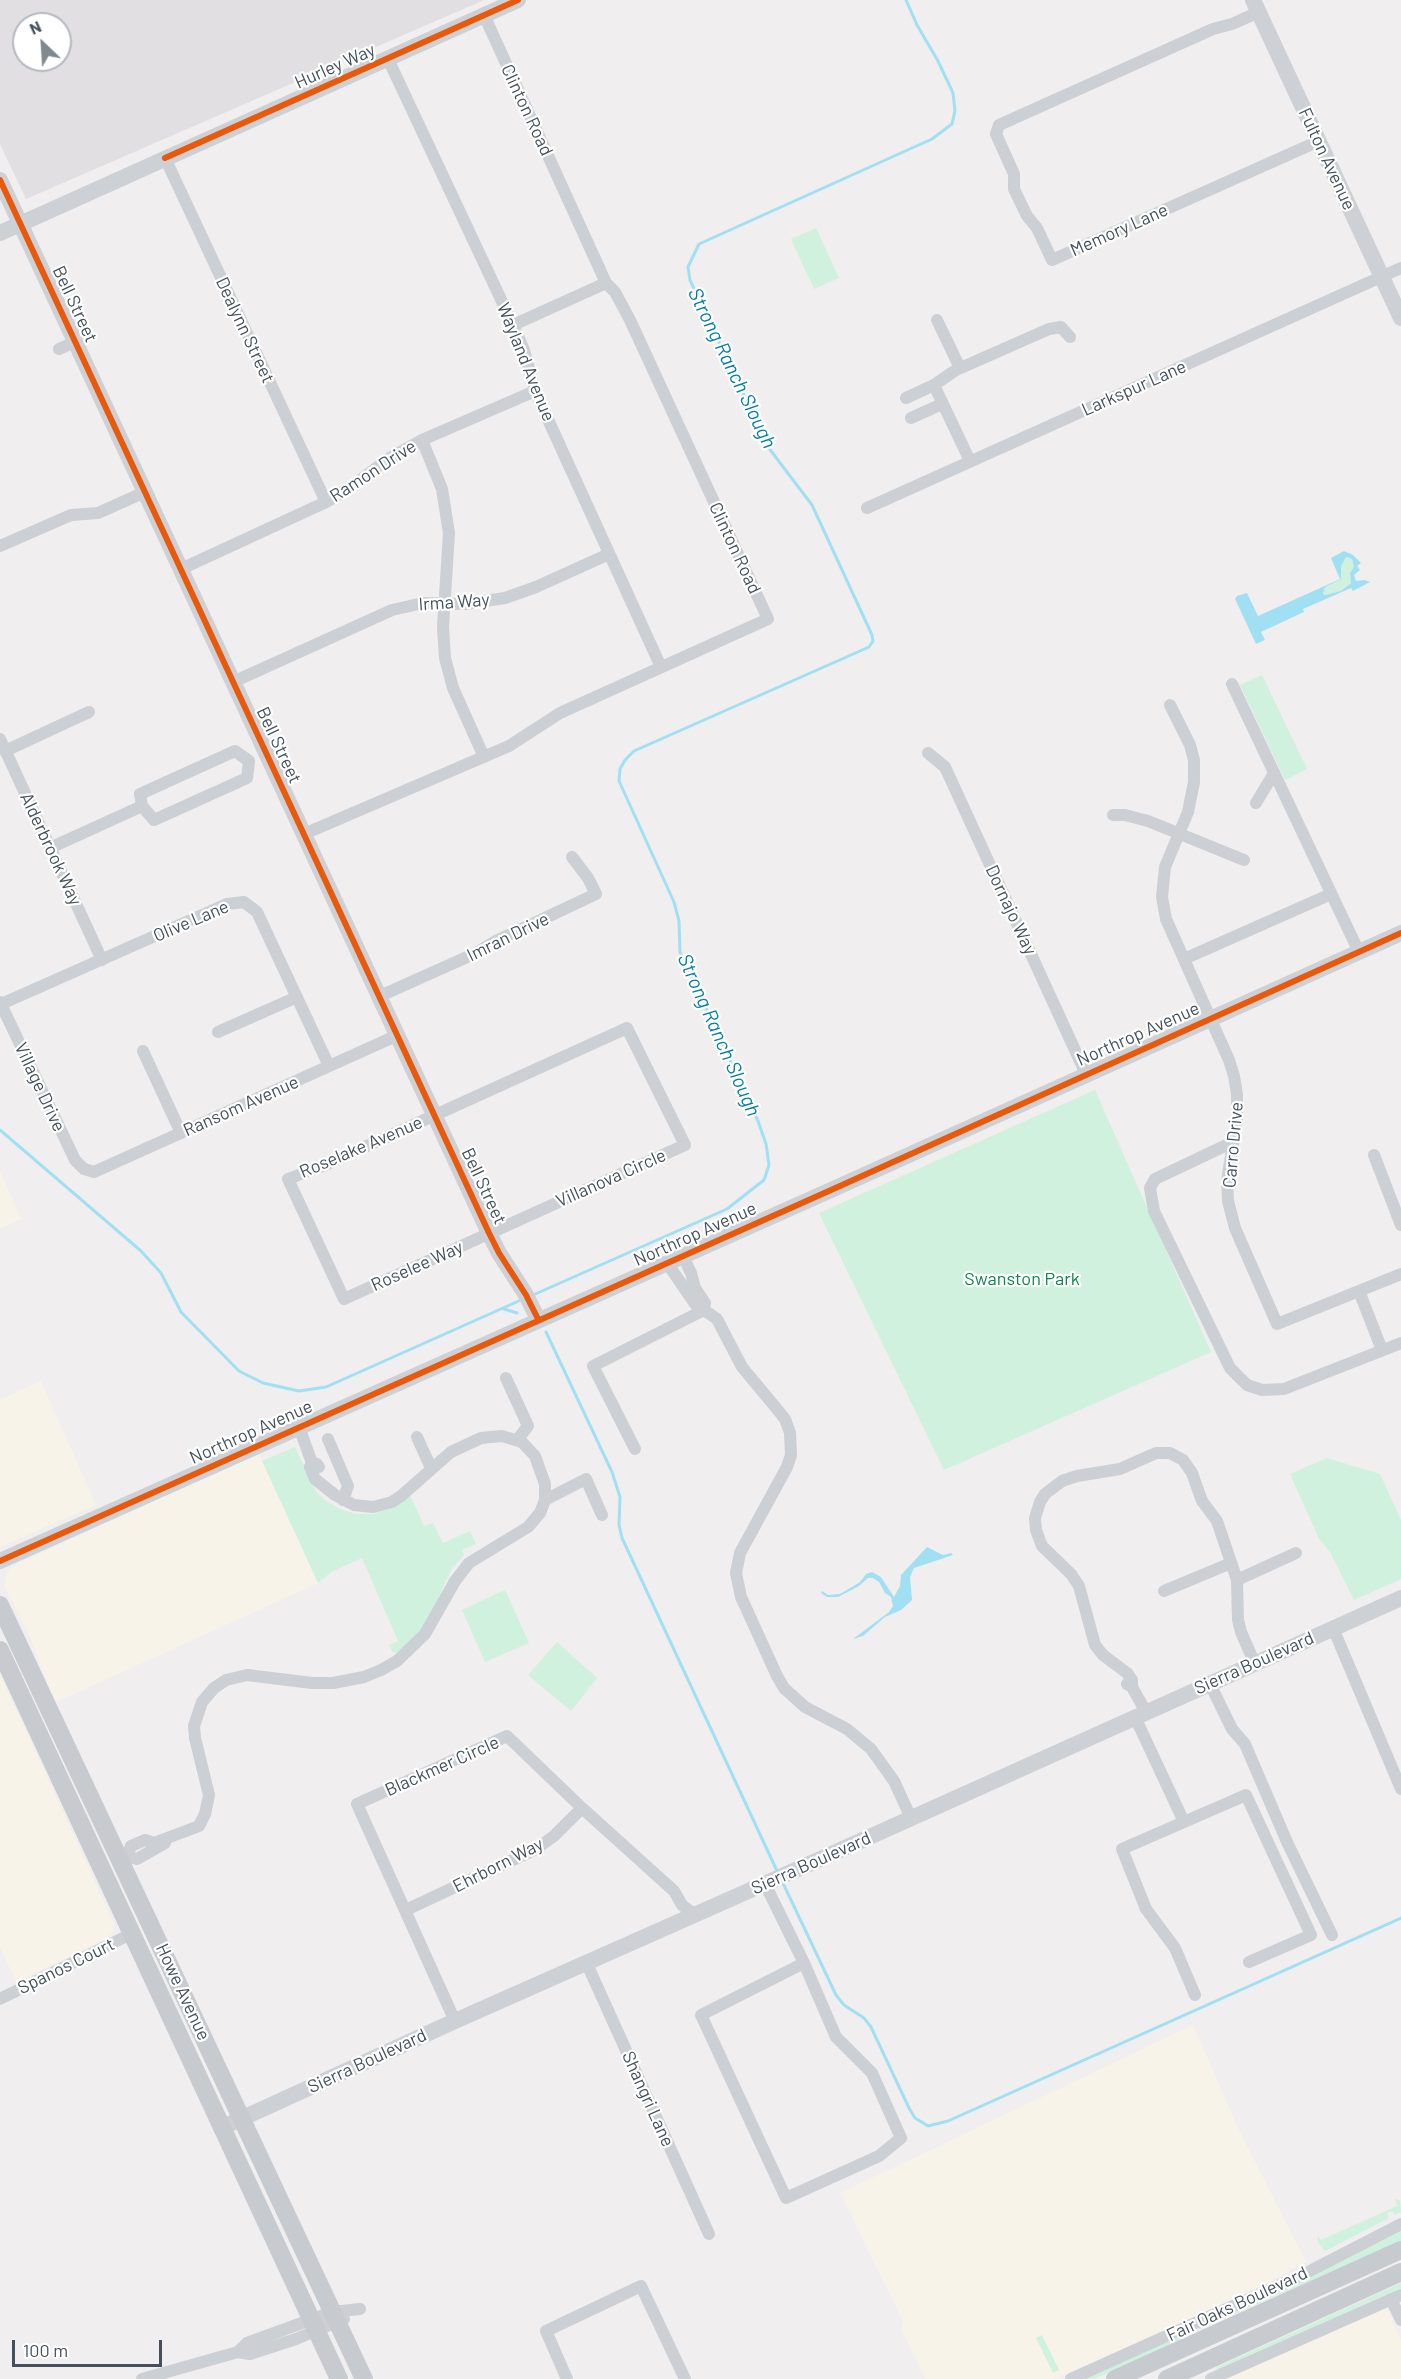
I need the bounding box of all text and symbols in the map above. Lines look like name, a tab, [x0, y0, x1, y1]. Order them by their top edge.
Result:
north arrow	[12, 12, 72, 72]
text: N	[26, 16, 44, 38]
street label: Hurley Way	[291, 39, 379, 93]
street label: Clinton Road	[496, 61, 558, 159]
street label: Fulton Avenue	[1294, 104, 1360, 214]
street label: Memory Lane	[1067, 199, 1171, 261]
street label: Bell Street	[48, 262, 102, 346]
street label: Dealynn Street	[211, 274, 279, 386]
water label: Strong Ranch Slough	[683, 284, 781, 452]
street label: Wayland Avenue	[492, 300, 560, 424]
street label: Larkspur Lane	[1078, 355, 1190, 421]
street label: Ramon Drive	[326, 435, 420, 507]
street label: Clinton Road	[704, 499, 766, 597]
street label: Irma Way	[418, 589, 490, 615]
street label: Bell Street	[252, 703, 306, 787]
street label: Alderbrook Way	[15, 789, 87, 909]
street label: Dornajo Way	[981, 862, 1041, 958]
street label: Olive Lane	[150, 895, 232, 947]
street label: Imran Drive	[463, 908, 553, 966]
water label: Strong Ranch Slough	[672, 950, 766, 1120]
street label: Northrop Avenue	[1073, 997, 1203, 1071]
street label: Village Drive	[10, 1039, 70, 1135]
street label: Ransom Avenue	[180, 1071, 302, 1141]
street label: Carro Drive	[1218, 1101, 1248, 1189]
street label: Roselake Avenue	[296, 1111, 426, 1183]
street label: Bell Street	[457, 1144, 511, 1228]
street label: Villanova Circle	[553, 1144, 669, 1212]
street label: Northrop Avenue	[630, 1197, 760, 1271]
street label: Roselee Way	[368, 1236, 466, 1296]
park label: Swanston Park	[964, 1268, 1080, 1290]
street label: Northrop Avenue	[186, 1395, 316, 1469]
street label: Sierra Boulevard	[1191, 1627, 1317, 1699]
street label: Blackmer Circle	[382, 1731, 502, 1801]
street label: Sierra Boulevard	[748, 1827, 874, 1899]
street label: Ehrborn Way	[449, 1833, 547, 1897]
street label: Spanos Court	[14, 1933, 118, 1999]
street label: Howe Avenue	[151, 1940, 215, 2044]
street label: Sierra Boulevard	[304, 2024, 430, 2098]
street label: Shangri Lane	[617, 2048, 679, 2150]
street label: Fair Oaks Boulevard	[1163, 2262, 1311, 2346]
scale bar	[15, 2328, 165, 2366]
text: 100 m	[23, 2339, 68, 2361]

